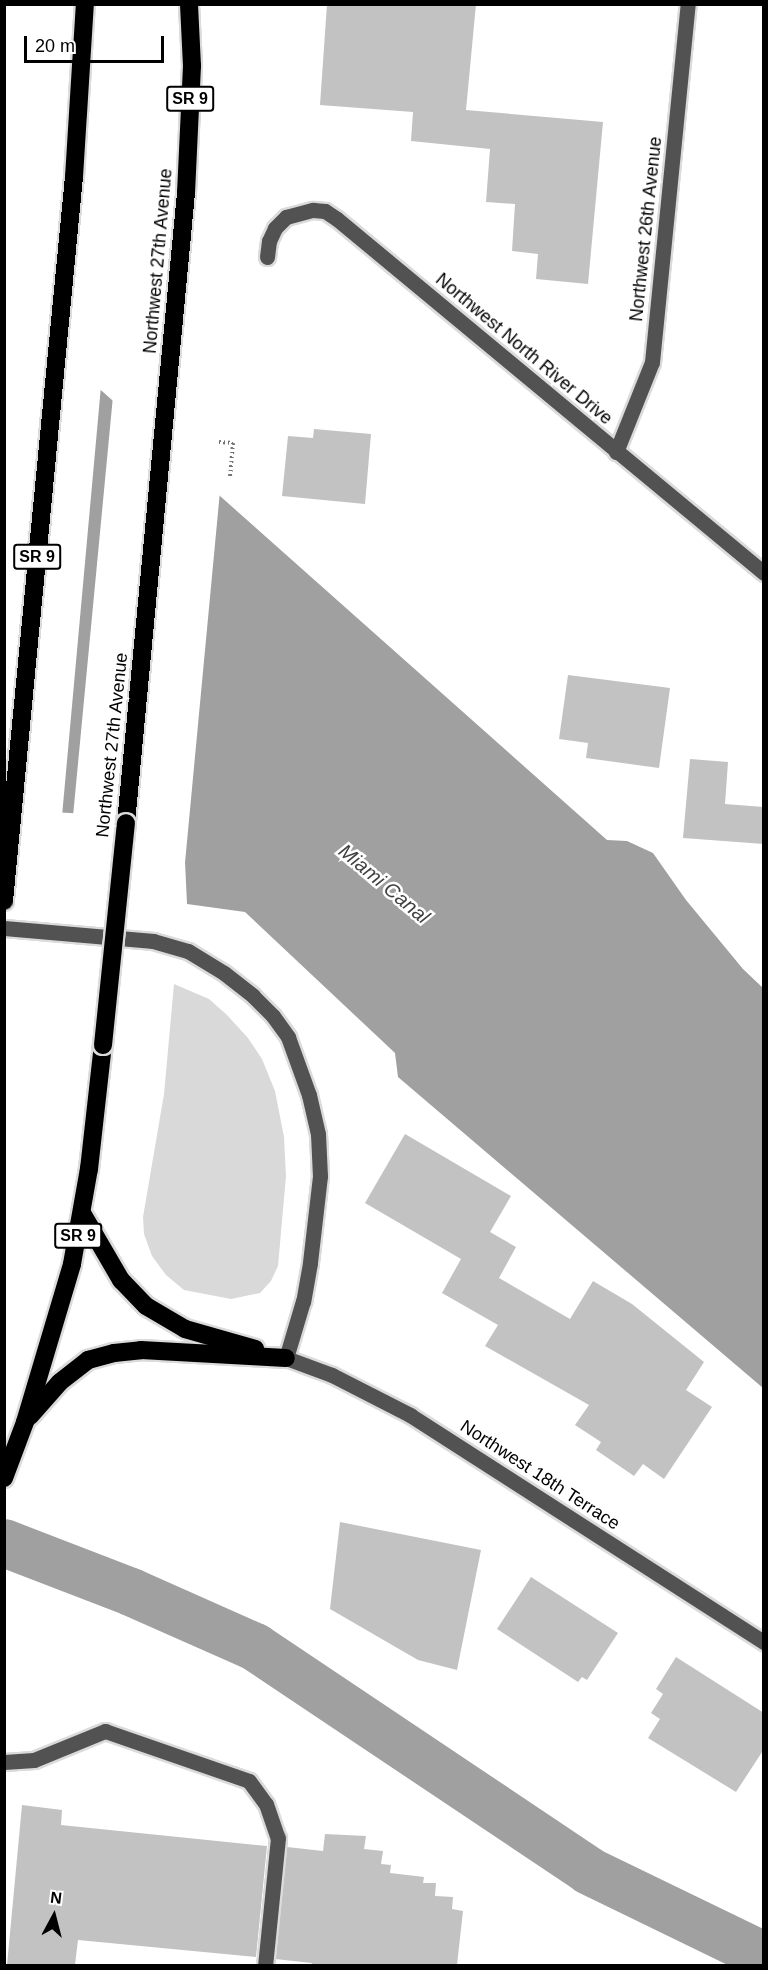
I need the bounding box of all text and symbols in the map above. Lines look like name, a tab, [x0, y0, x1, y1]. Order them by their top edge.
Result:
scale bar	[27, 24, 166, 62]
text: 20 m	[35, 36, 75, 56]
road number: SR 9	[166, 86, 214, 112]
street label: Northwest 26th Avenue	[625, 135, 667, 323]
street label: Northwest 27th Avenue	[139, 167, 177, 355]
street label: Northwest North River Drive	[431, 269, 617, 429]
road number: SR 9	[13, 544, 61, 570]
street label: Northwest 27th Avenue	[91, 651, 133, 839]
water label: Miami Canal	[334, 839, 434, 929]
road number: SR 9	[54, 1223, 102, 1249]
street label: Northwest 18th Terrace	[456, 1415, 624, 1535]
north arrow	[24, 1886, 84, 1946]
text: N	[49, 1888, 63, 1907]

